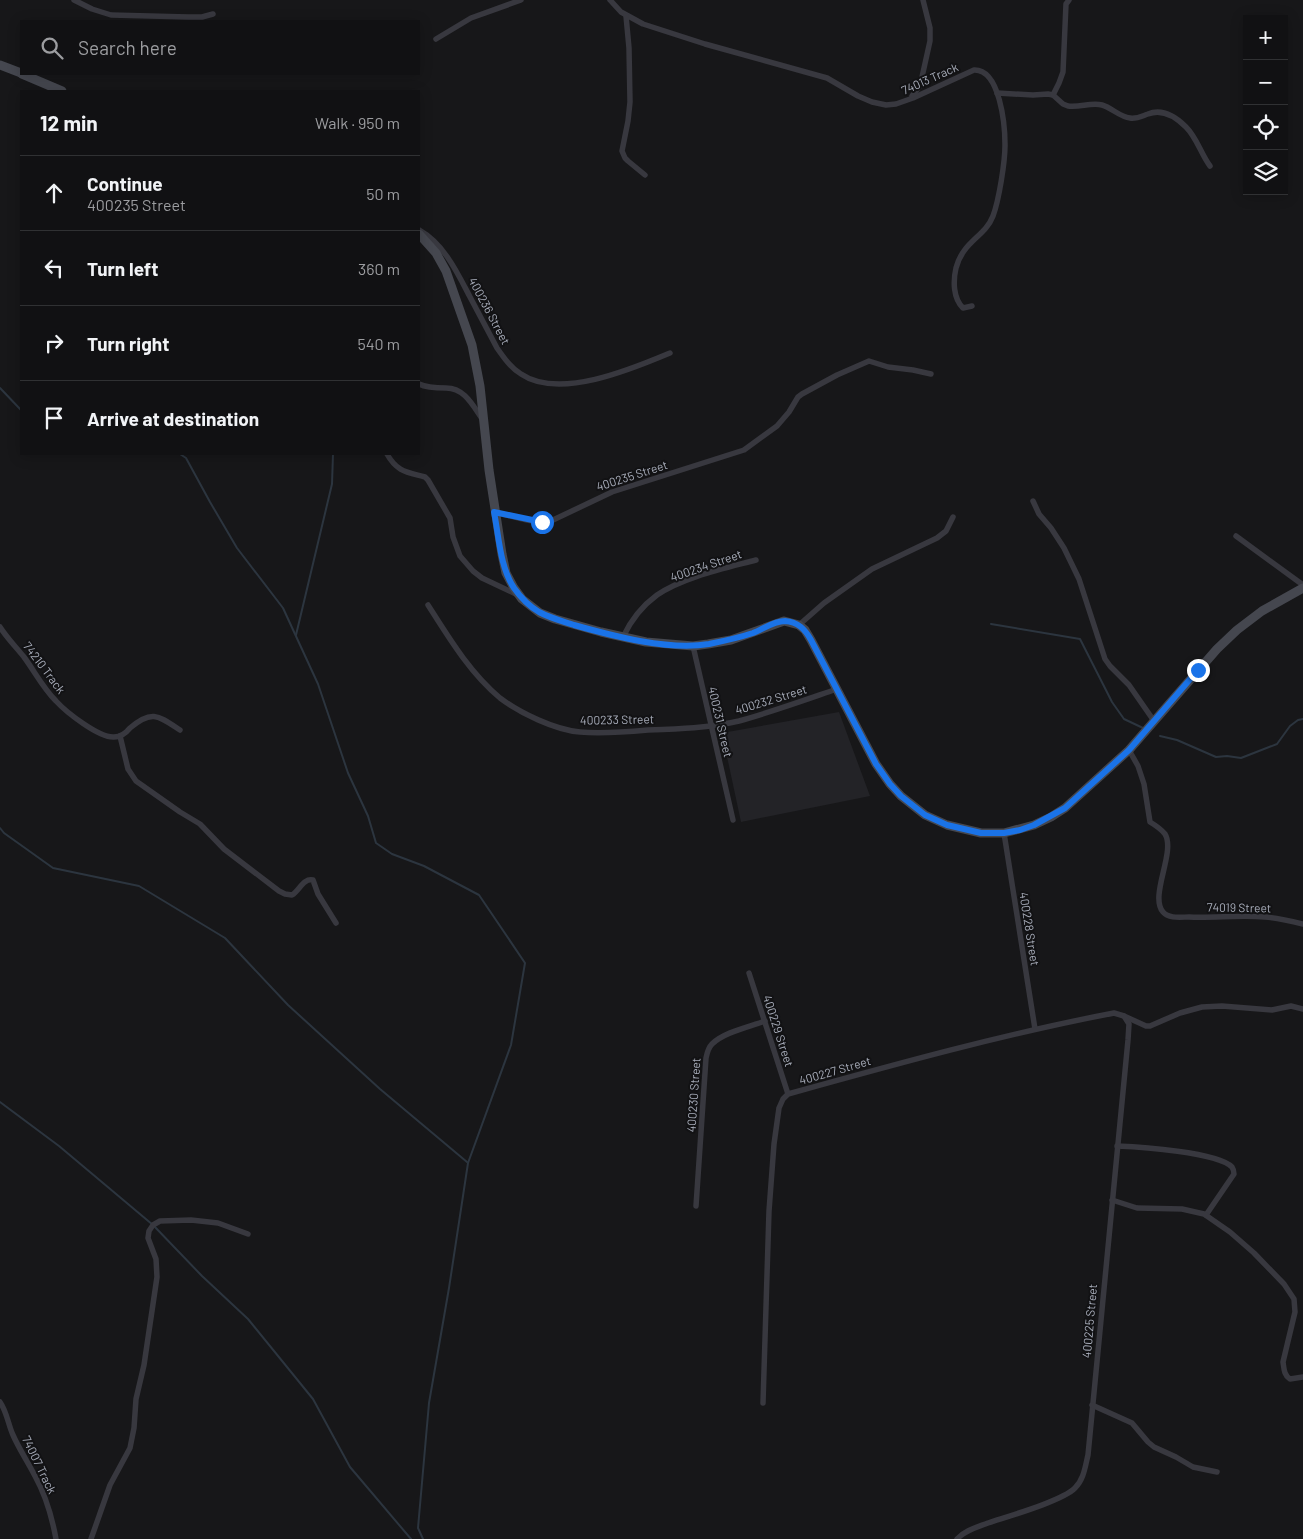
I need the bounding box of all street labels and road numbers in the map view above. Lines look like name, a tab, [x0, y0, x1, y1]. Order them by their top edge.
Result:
street label: 74013 Track	[899, 59, 960, 97]
street label: 400236 Street	[466, 275, 513, 347]
street label: 400235 Street	[594, 457, 669, 493]
street label: 400234 Street	[668, 546, 743, 584]
street label: 74210 Track	[21, 639, 69, 696]
street label: 400232 Street	[733, 681, 808, 717]
street label: 400231 Street	[706, 685, 736, 758]
street label: 400233 Street	[580, 711, 654, 727]
street label: 400228 Street	[1017, 891, 1043, 967]
street label: 74019 Street	[1207, 899, 1271, 915]
street label: 400229 Street	[761, 993, 797, 1068]
street label: 400227 Street	[797, 1053, 872, 1087]
street label: 400230 Street	[683, 1057, 703, 1133]
street label: 400225 Street	[1079, 1283, 1099, 1359]
street label: 74007 Track	[20, 1433, 60, 1496]

